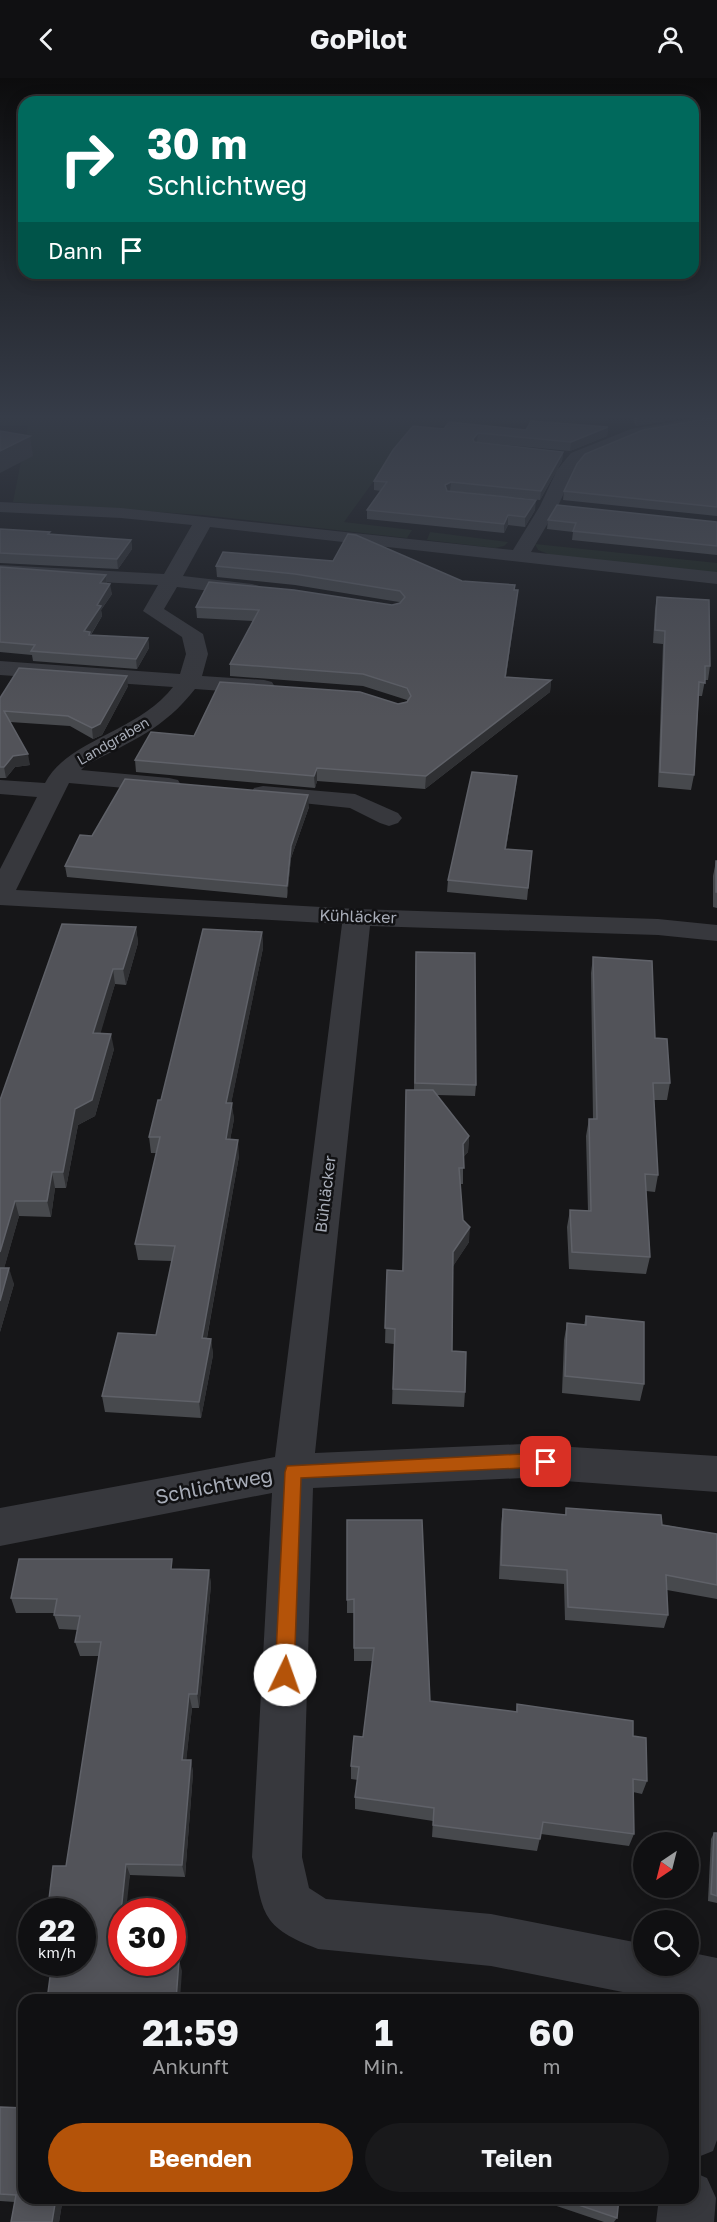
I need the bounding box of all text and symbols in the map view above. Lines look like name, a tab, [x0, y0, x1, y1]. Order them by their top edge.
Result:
icon: back	[30, 23, 63, 56]
text: GoPilot	[310, 23, 407, 55]
icon: person	[654, 23, 687, 56]
text: 30 m	[147, 118, 247, 168]
icon: right	[48, 120, 126, 198]
text: Schlichtweg	[147, 169, 307, 201]
icon: arrive	[115, 234, 148, 267]
text: Dann	[48, 237, 103, 264]
street label: Landgraben	[74, 713, 152, 768]
street label: Kühläcker	[319, 905, 397, 927]
street label: Bühläcker	[310, 1154, 340, 1234]
pin	[520, 1436, 571, 1487]
icon: arrive	[529, 1445, 562, 1478]
street label: Schlichtweg	[153, 1462, 274, 1508]
position arrow	[253, 1643, 317, 1707]
north arrow	[633, 1832, 699, 1898]
map controls	[633, 1832, 699, 1976]
speed limit sign: 30	[108, 1898, 186, 1976]
button: search	[633, 1910, 699, 1976]
text: 22	[39, 1912, 75, 1948]
text: km/h	[38, 1943, 76, 1961]
text: 21:59	[142, 2011, 239, 2054]
text: 1	[375, 2011, 393, 2054]
text: 60	[528, 2011, 575, 2054]
text: Ankunft	[152, 2054, 229, 2078]
text: Min.	[363, 2054, 404, 2078]
text: m	[543, 2054, 560, 2078]
button: Beenden	[48, 2123, 353, 2192]
button: Teilen	[365, 2123, 669, 2192]

